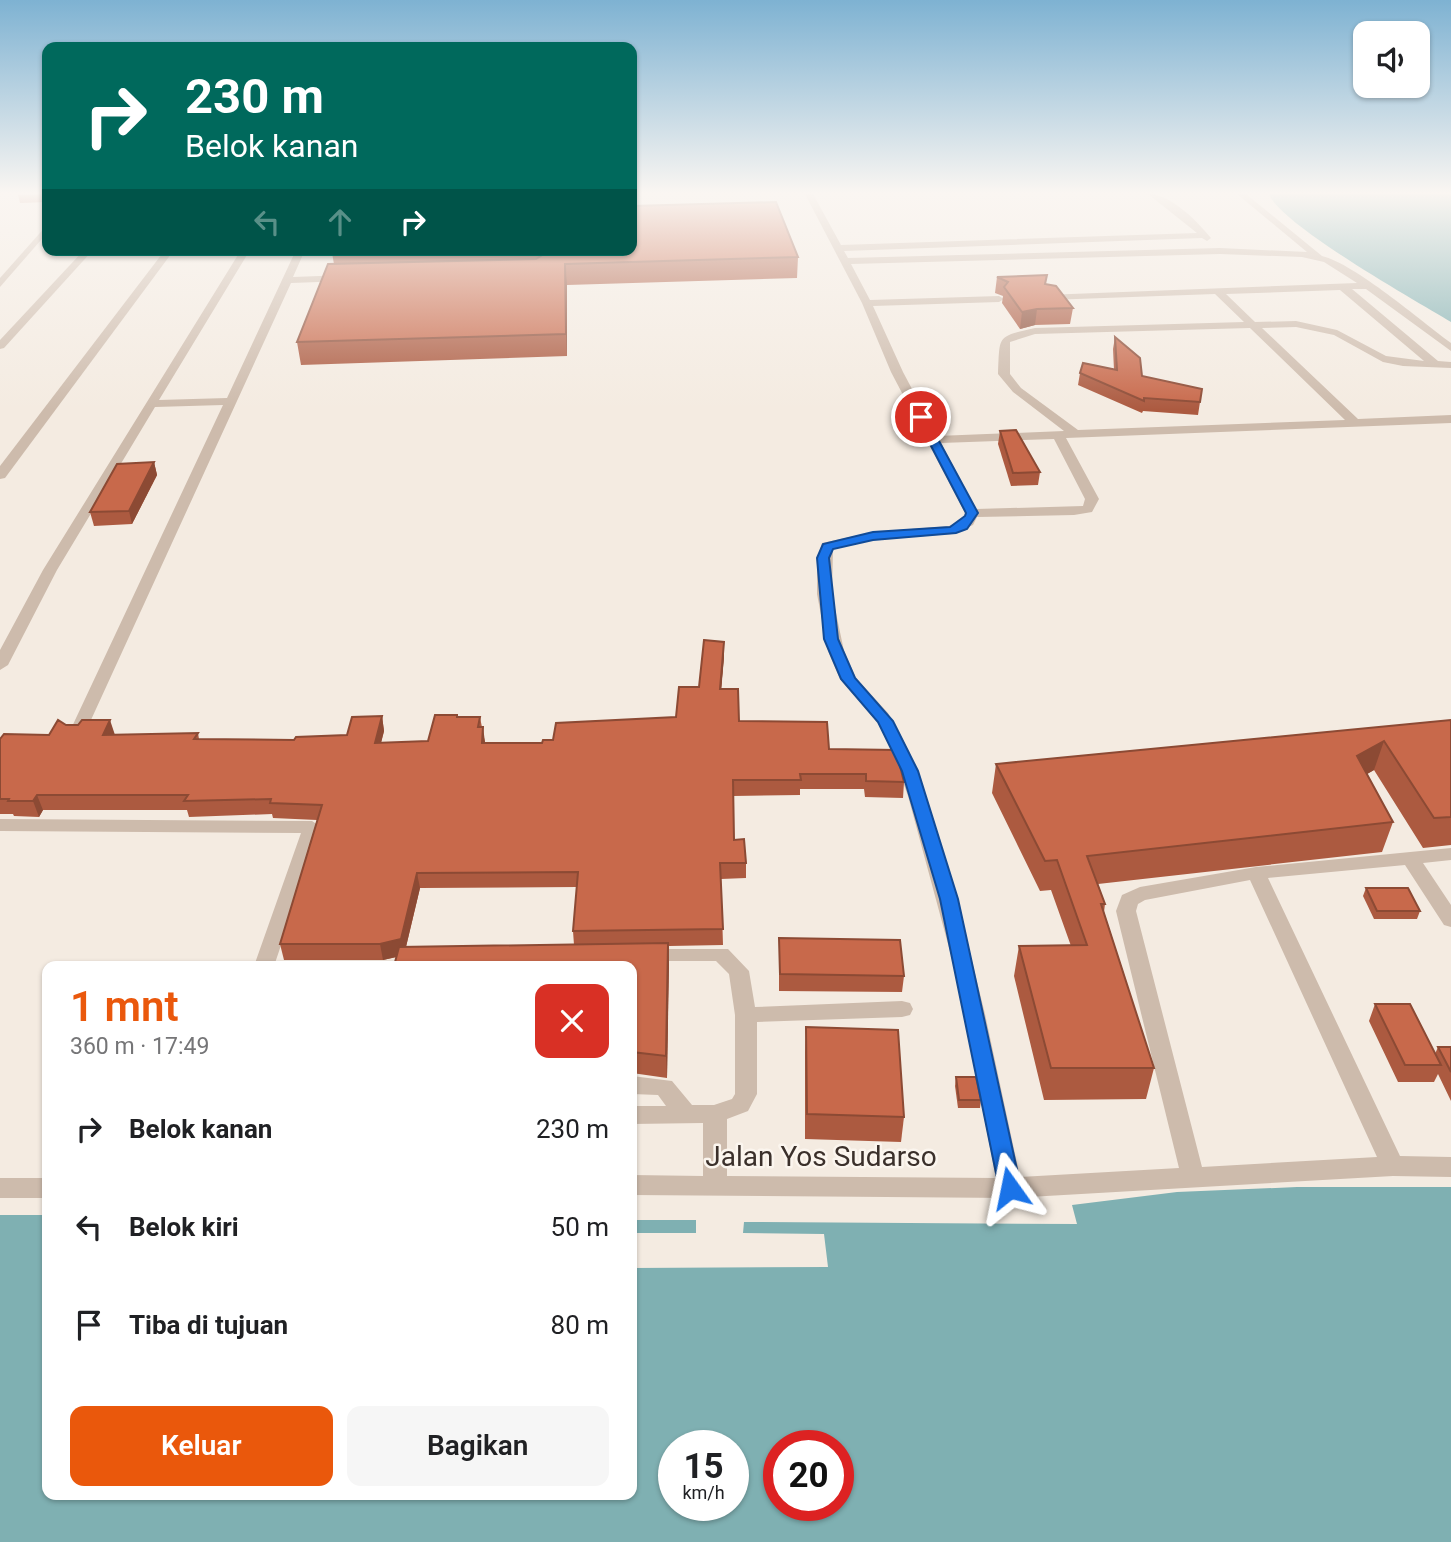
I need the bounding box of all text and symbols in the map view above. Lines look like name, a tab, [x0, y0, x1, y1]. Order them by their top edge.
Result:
map controls	[1353, 21, 1430, 98]
button: sound	[1353, 21, 1430, 98]
text: 230 m	[185, 68, 324, 125]
icon: right	[70, 70, 161, 161]
text: Belok kanan	[185, 127, 358, 165]
icon: left	[248, 203, 286, 241]
icon: ahead	[321, 203, 359, 241]
icon: right	[394, 203, 432, 241]
pin	[891, 387, 951, 447]
icon: arrive	[902, 398, 940, 436]
text: 1 mnt	[70, 982, 179, 1031]
button: close	[535, 984, 609, 1058]
text: 360 m · 17:49	[70, 1033, 209, 1060]
icon: right	[70, 1110, 108, 1148]
text: Belok kanan	[129, 1114, 272, 1144]
text: 230 m	[536, 1114, 609, 1144]
street label: Jalan Yos Sudarso	[705, 1140, 937, 1173]
position arrow	[973, 1151, 1047, 1225]
icon: left	[70, 1208, 108, 1246]
text: Belok kiri	[129, 1212, 239, 1242]
text: 50 m	[551, 1212, 609, 1242]
icon: arrive	[70, 1306, 108, 1344]
text: Tiba di tujuan	[129, 1310, 288, 1340]
text: 80 m	[551, 1310, 609, 1340]
button: Keluar	[70, 1406, 333, 1486]
button: Bagikan	[347, 1406, 609, 1486]
speed limit sign: 20	[763, 1430, 854, 1521]
text: 15	[683, 1446, 724, 1487]
text: km/h	[682, 1482, 725, 1503]

